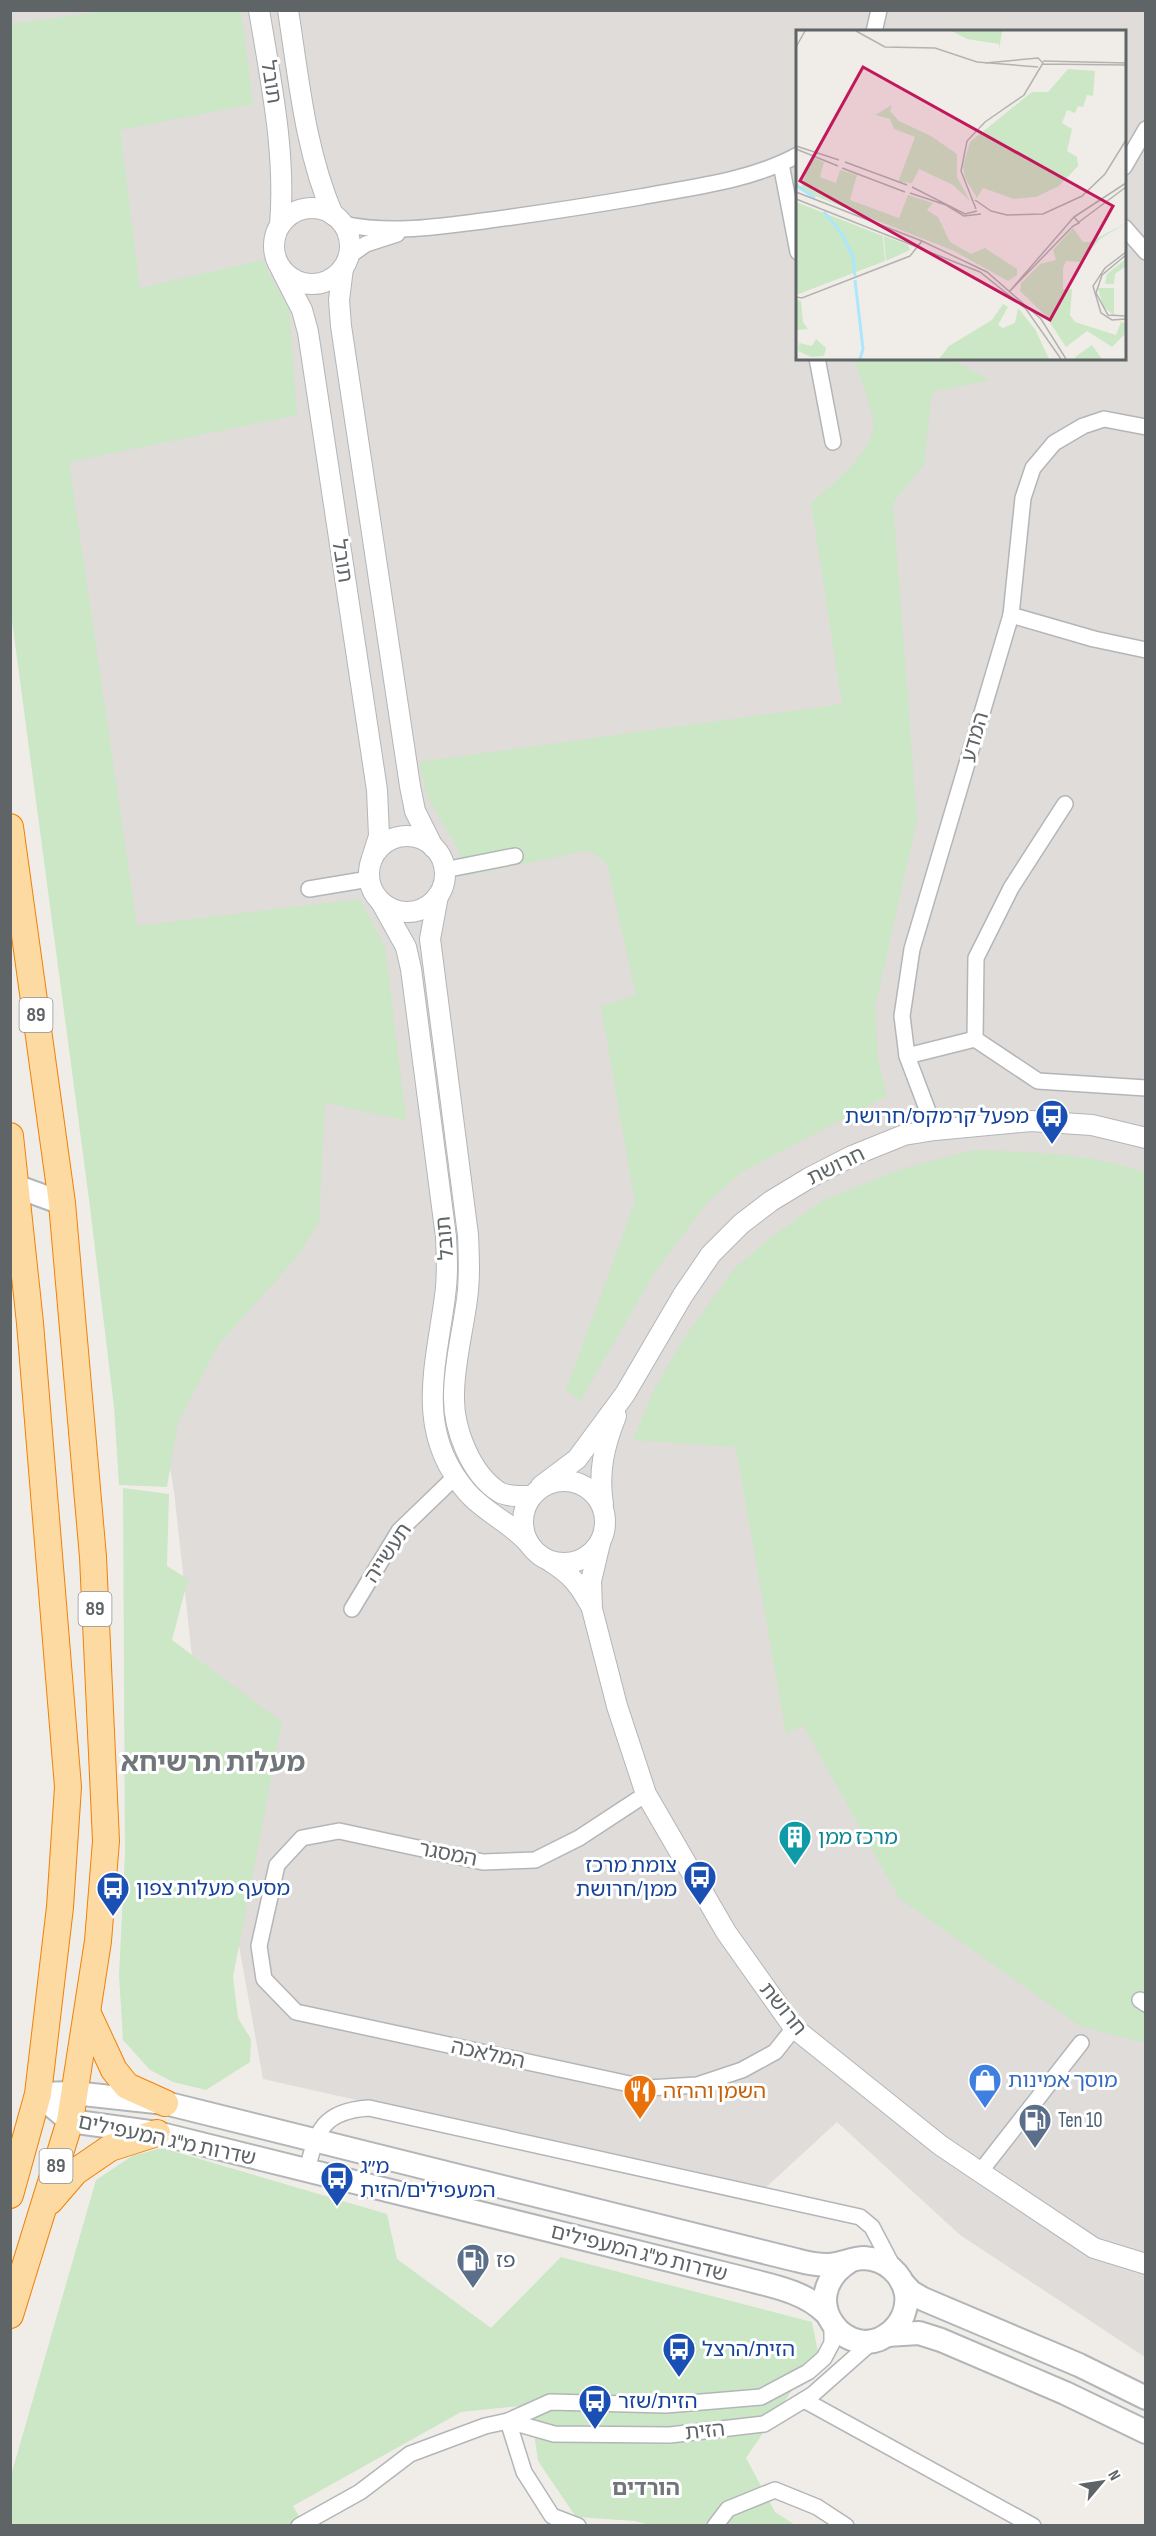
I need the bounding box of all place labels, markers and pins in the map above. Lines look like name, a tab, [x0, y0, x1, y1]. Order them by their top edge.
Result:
bus stop icon: מפעל קרמקס/חרושת	[1034, 1098, 1070, 1145]
place label: מפעל קרמקס/חרושת	[845, 1104, 1029, 1129]
building icon: מרכז ממן	[777, 1819, 813, 1866]
place label: מרכז ממן	[818, 1825, 898, 1850]
place label: צומת מרכז ממן/חרושת	[576, 1853, 677, 1902]
bus stop icon: צומת מרכז ממן/חרושת	[682, 1859, 718, 1906]
bus stop icon: מסעף מעלות צפון	[95, 1870, 131, 1917]
place label: מסעף מעלות צפון	[136, 1876, 290, 1901]
shop icon: מוסך אמינות	[967, 2062, 1003, 2109]
place label: מוסך אמינות	[1008, 2068, 1118, 2093]
restaurant icon: השמן והרזה	[622, 2073, 658, 2120]
place label: השמן והרזה	[663, 2079, 766, 2104]
fuel station icon: Ten 10	[1017, 2102, 1053, 2149]
place label: Ten 10	[1058, 2108, 1103, 2133]
place label: מ״ג המעפילים/הזית	[360, 2154, 496, 2203]
bus stop icon: מ״ג המעפילים/הזית	[319, 2160, 355, 2207]
fuel station icon: פז	[455, 2242, 491, 2289]
place label: פז	[496, 2248, 516, 2273]
bus stop icon: הזית/הרצל	[661, 2331, 697, 2378]
place label: הזית/הרצל	[702, 2337, 795, 2362]
bus stop icon: הזית/שזר	[577, 2383, 613, 2430]
place label: הזית/שזר	[618, 2389, 698, 2414]

